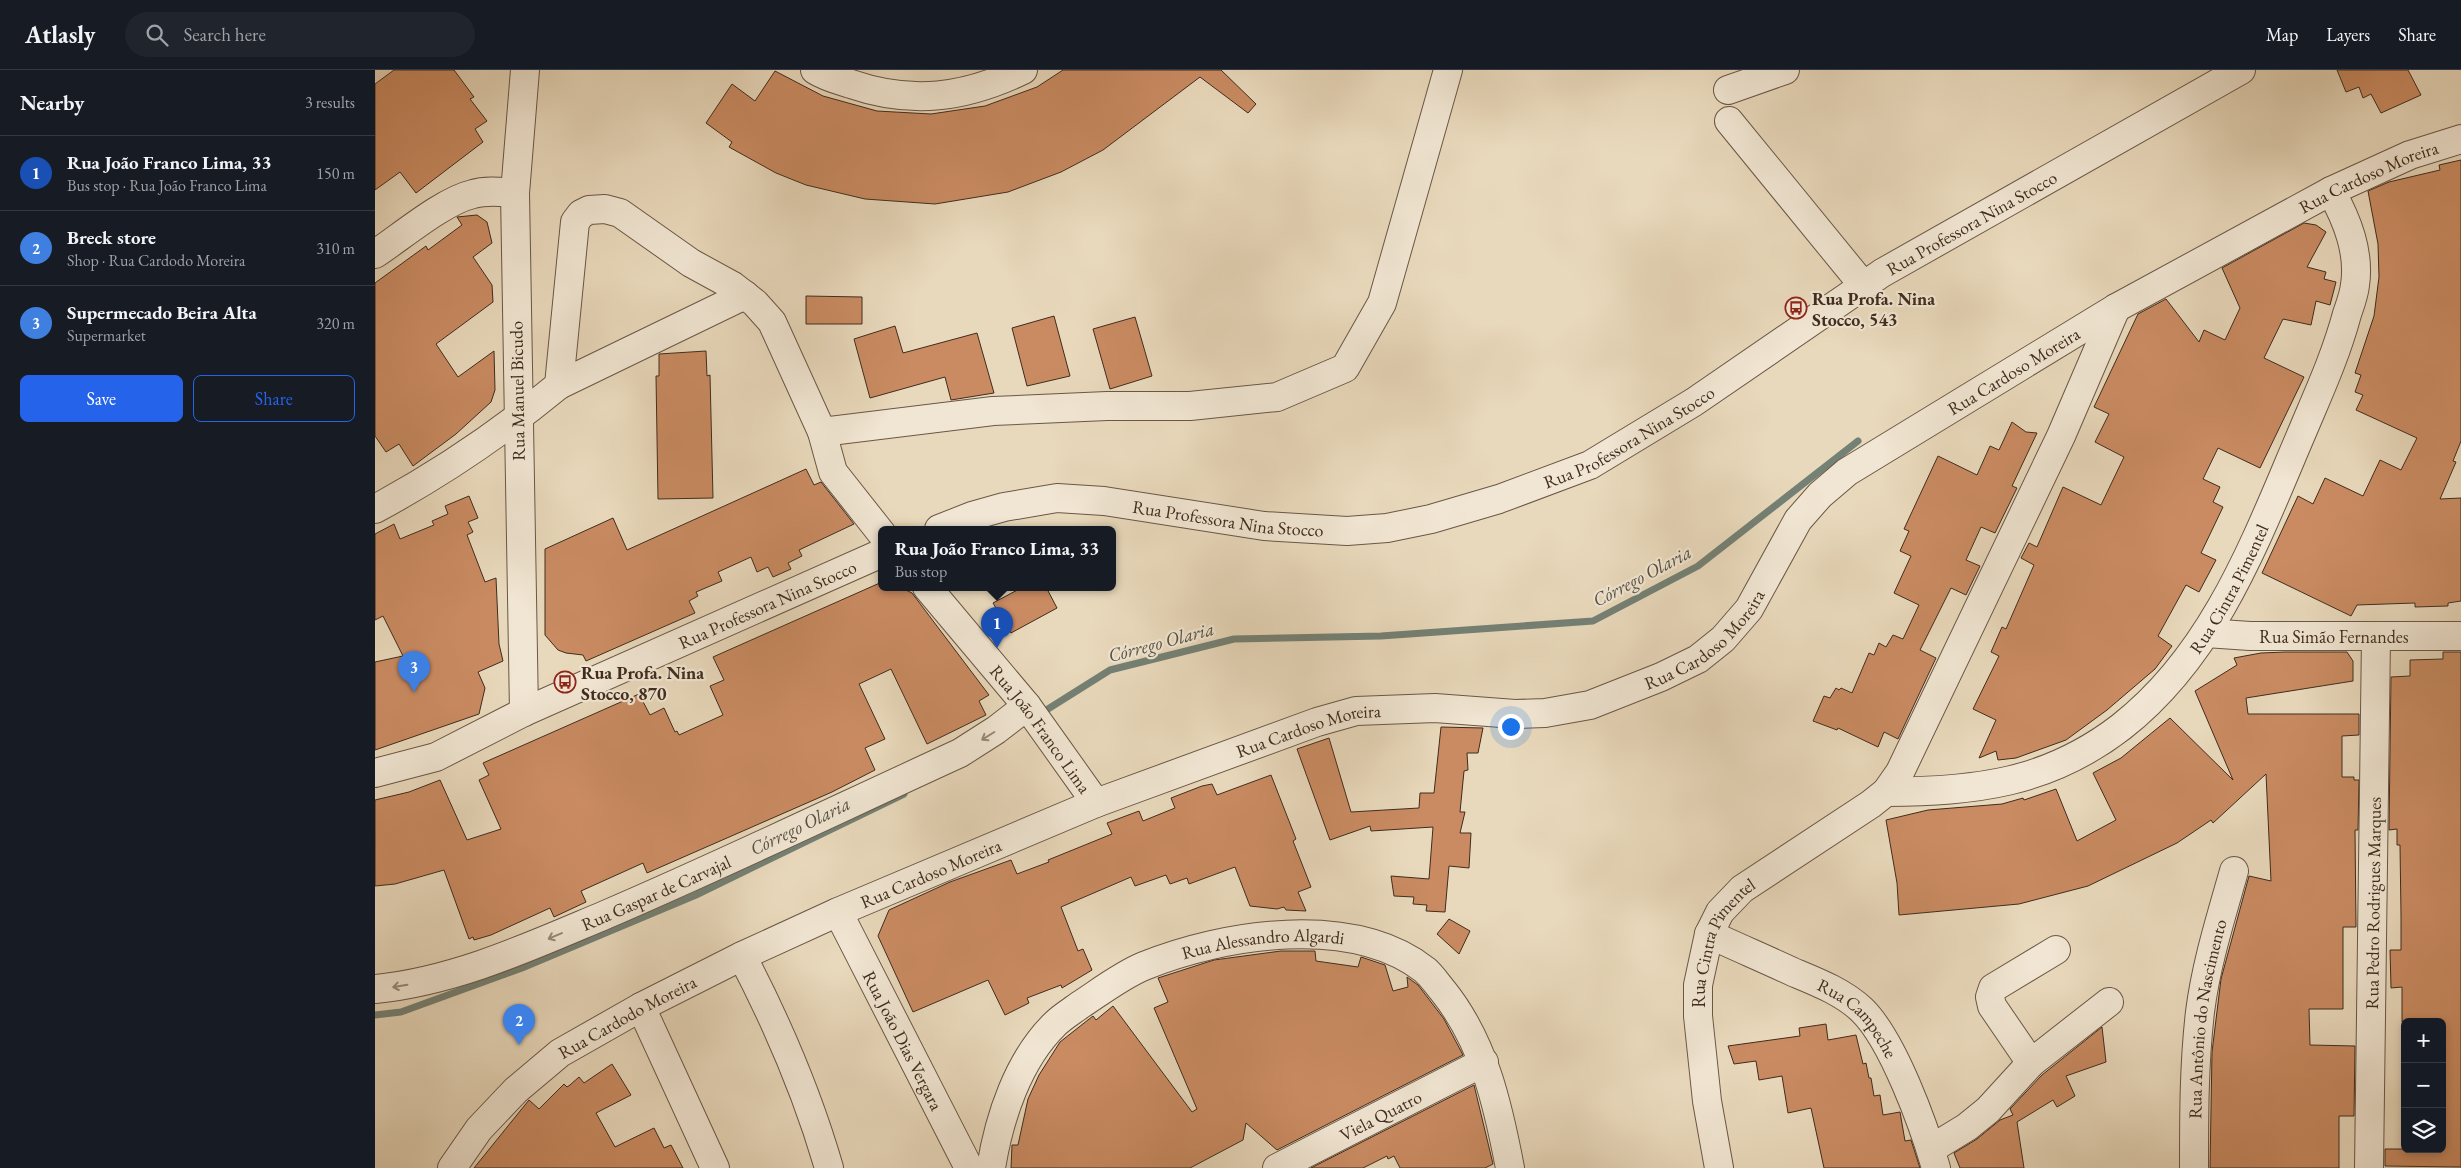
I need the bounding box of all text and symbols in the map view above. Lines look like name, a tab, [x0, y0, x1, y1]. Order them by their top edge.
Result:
search box	[125, 12, 475, 57]
text: Atlasly	[25, 19, 95, 50]
icon: search	[143, 21, 171, 49]
text: Search here	[183, 22, 266, 47]
text: Map	[2266, 23, 2298, 46]
text: Layers	[2326, 23, 2370, 46]
text: Share	[2398, 23, 2436, 46]
text: Nearby	[20, 89, 84, 116]
text: 3 results	[305, 92, 355, 113]
street label: Rua Cardoso Moreira	[2294, 135, 2442, 218]
text: Rua João Franco Lima, 33	[67, 150, 272, 175]
text: 1	[32, 163, 40, 184]
text: 150 m	[316, 163, 355, 184]
street label: Rua Professora Nina Stocco	[1882, 165, 2061, 280]
text: Bus stop · Rua João Franco Lima	[67, 175, 267, 196]
text: Breck store	[67, 225, 156, 250]
text: 2	[32, 238, 40, 259]
text: 310 m	[316, 238, 355, 259]
text: Shop · Rua Cardodo Moreira	[67, 250, 246, 271]
place label: Rua Profa. Nina Stocco, 543	[1812, 287, 1935, 331]
bus stop icon: Rua Profa. Nina Stocco, 543	[1784, 296, 1808, 320]
text: Supermecado Beira Alta	[67, 300, 257, 325]
text: 3	[32, 313, 40, 334]
text: 320 m	[316, 313, 355, 334]
street label: Rua Manuel Bicudo	[504, 321, 530, 461]
street label: Rua Cardoso Moreira	[1943, 321, 2085, 420]
text: Supermarket	[67, 325, 146, 346]
button: Save	[20, 375, 183, 422]
button: Share	[193, 375, 355, 422]
street label: Rua Professora Nina Stocco	[1540, 380, 1719, 493]
street label: Rua Professora Nina Stocco	[1131, 494, 1324, 541]
street label: Rua Cintra Pimentel	[2184, 520, 2273, 658]
popup	[878, 526, 1116, 591]
text: Rua João Franco Lima, 33	[895, 536, 1099, 561]
water label: Córrego Olaria	[1588, 539, 1696, 613]
street label: Rua Professora Nina Stocco	[675, 554, 860, 654]
text: Bus stop	[895, 561, 947, 582]
street label: Rua Cardoso Moreira	[1641, 585, 1769, 694]
pin: 1	[981, 607, 1013, 648]
water label: Córrego Olaria	[1105, 616, 1217, 668]
street label: Rua Simão Fernandes	[2259, 625, 2409, 648]
pin: 3	[398, 651, 430, 692]
street label: Rua João Franco Lima	[985, 660, 1097, 798]
place label: Rua Profa. Nina Stocco, 870	[581, 661, 704, 705]
bus stop icon: Rua Profa. Nina Stocco, 870	[553, 670, 577, 694]
street label: Rua Cardoso Moreira	[1233, 699, 1382, 762]
your location	[1498, 714, 1524, 740]
one-way arrow	[981, 731, 995, 741]
water label: Córrego Olaria	[746, 791, 854, 861]
street label: Rua Pedro Rodrigues Marques	[2360, 796, 2385, 1009]
street label: Rua Cardoso Moreira	[856, 833, 1005, 913]
street label: Rua Gaspar de Carvajal	[577, 849, 734, 935]
street label: Rua Cintra Pimentel	[1687, 872, 1759, 1008]
street label: Rua Antônio do Nascimento	[2183, 916, 2231, 1119]
street label: Rua Alessandro Algardi	[1179, 923, 1347, 964]
one-way arrow	[548, 931, 563, 941]
street label: Rua João Dias Vergara	[858, 967, 949, 1115]
street label: Rua Cardodo Moreira	[554, 969, 701, 1063]
street label: Rua Campeche	[1814, 973, 1903, 1062]
one-way arrow	[393, 981, 409, 991]
pin: 2	[503, 1004, 535, 1045]
map controls	[2401, 1018, 2446, 1153]
button: +	[2401, 1018, 2446, 1063]
button: −	[2401, 1063, 2446, 1108]
street label: Viela Quatro	[1335, 1084, 1425, 1146]
button: layers	[2401, 1108, 2446, 1153]

